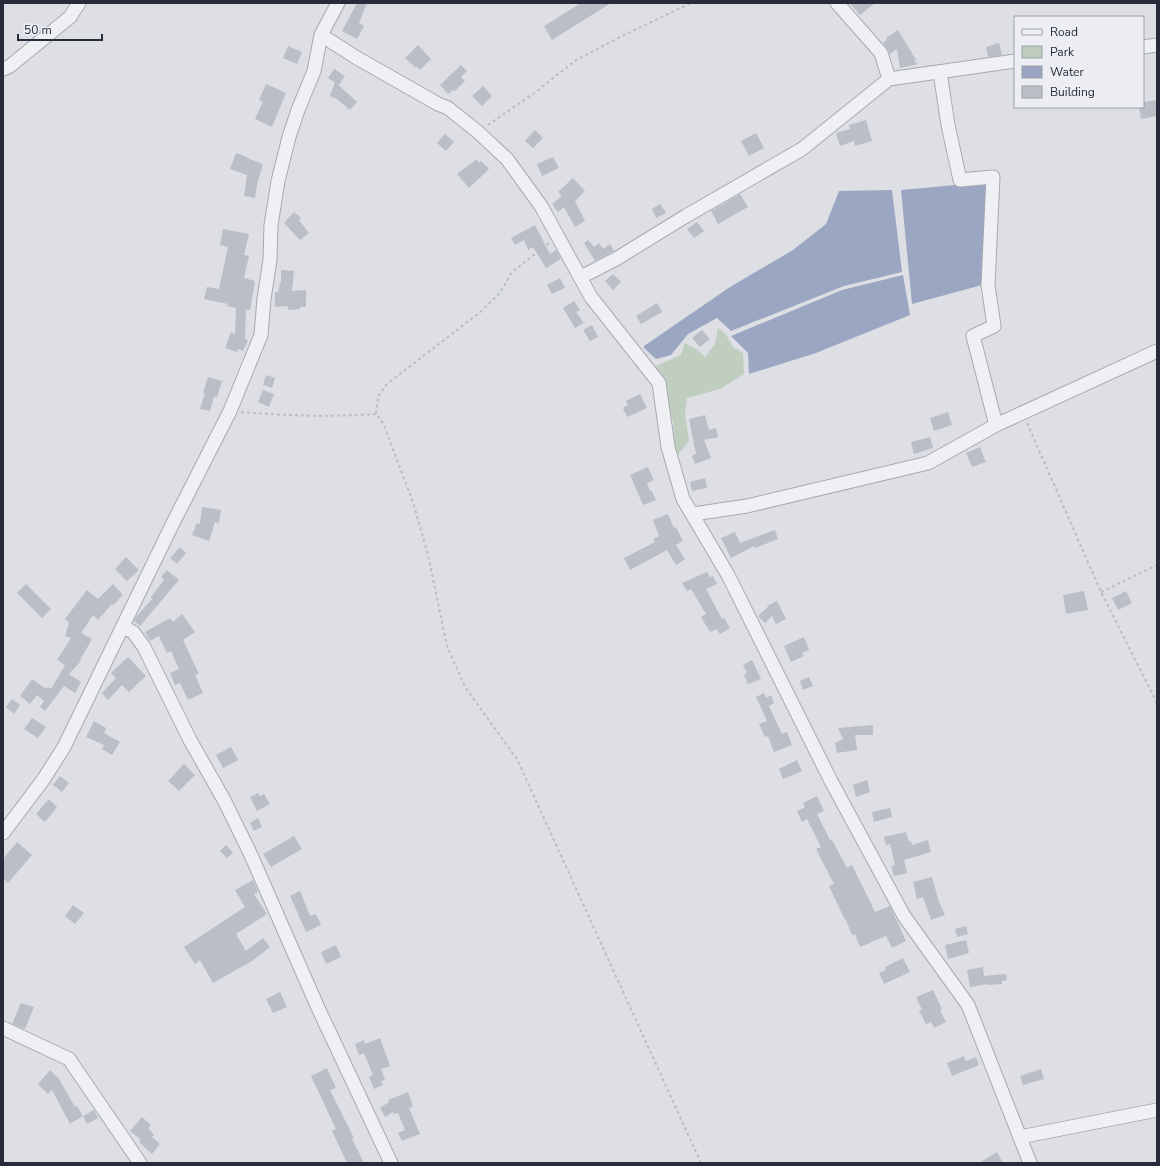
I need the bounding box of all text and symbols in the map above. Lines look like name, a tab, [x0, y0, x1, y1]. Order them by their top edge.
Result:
scale bar	[18, 16, 102, 42]
legend	[1014, 16, 1144, 108]
text: 50 m	[24, 22, 52, 38]
text: Road	[1050, 24, 1078, 40]
text: Park	[1050, 44, 1075, 60]
text: Water	[1050, 64, 1084, 80]
text: Building	[1050, 84, 1095, 100]

